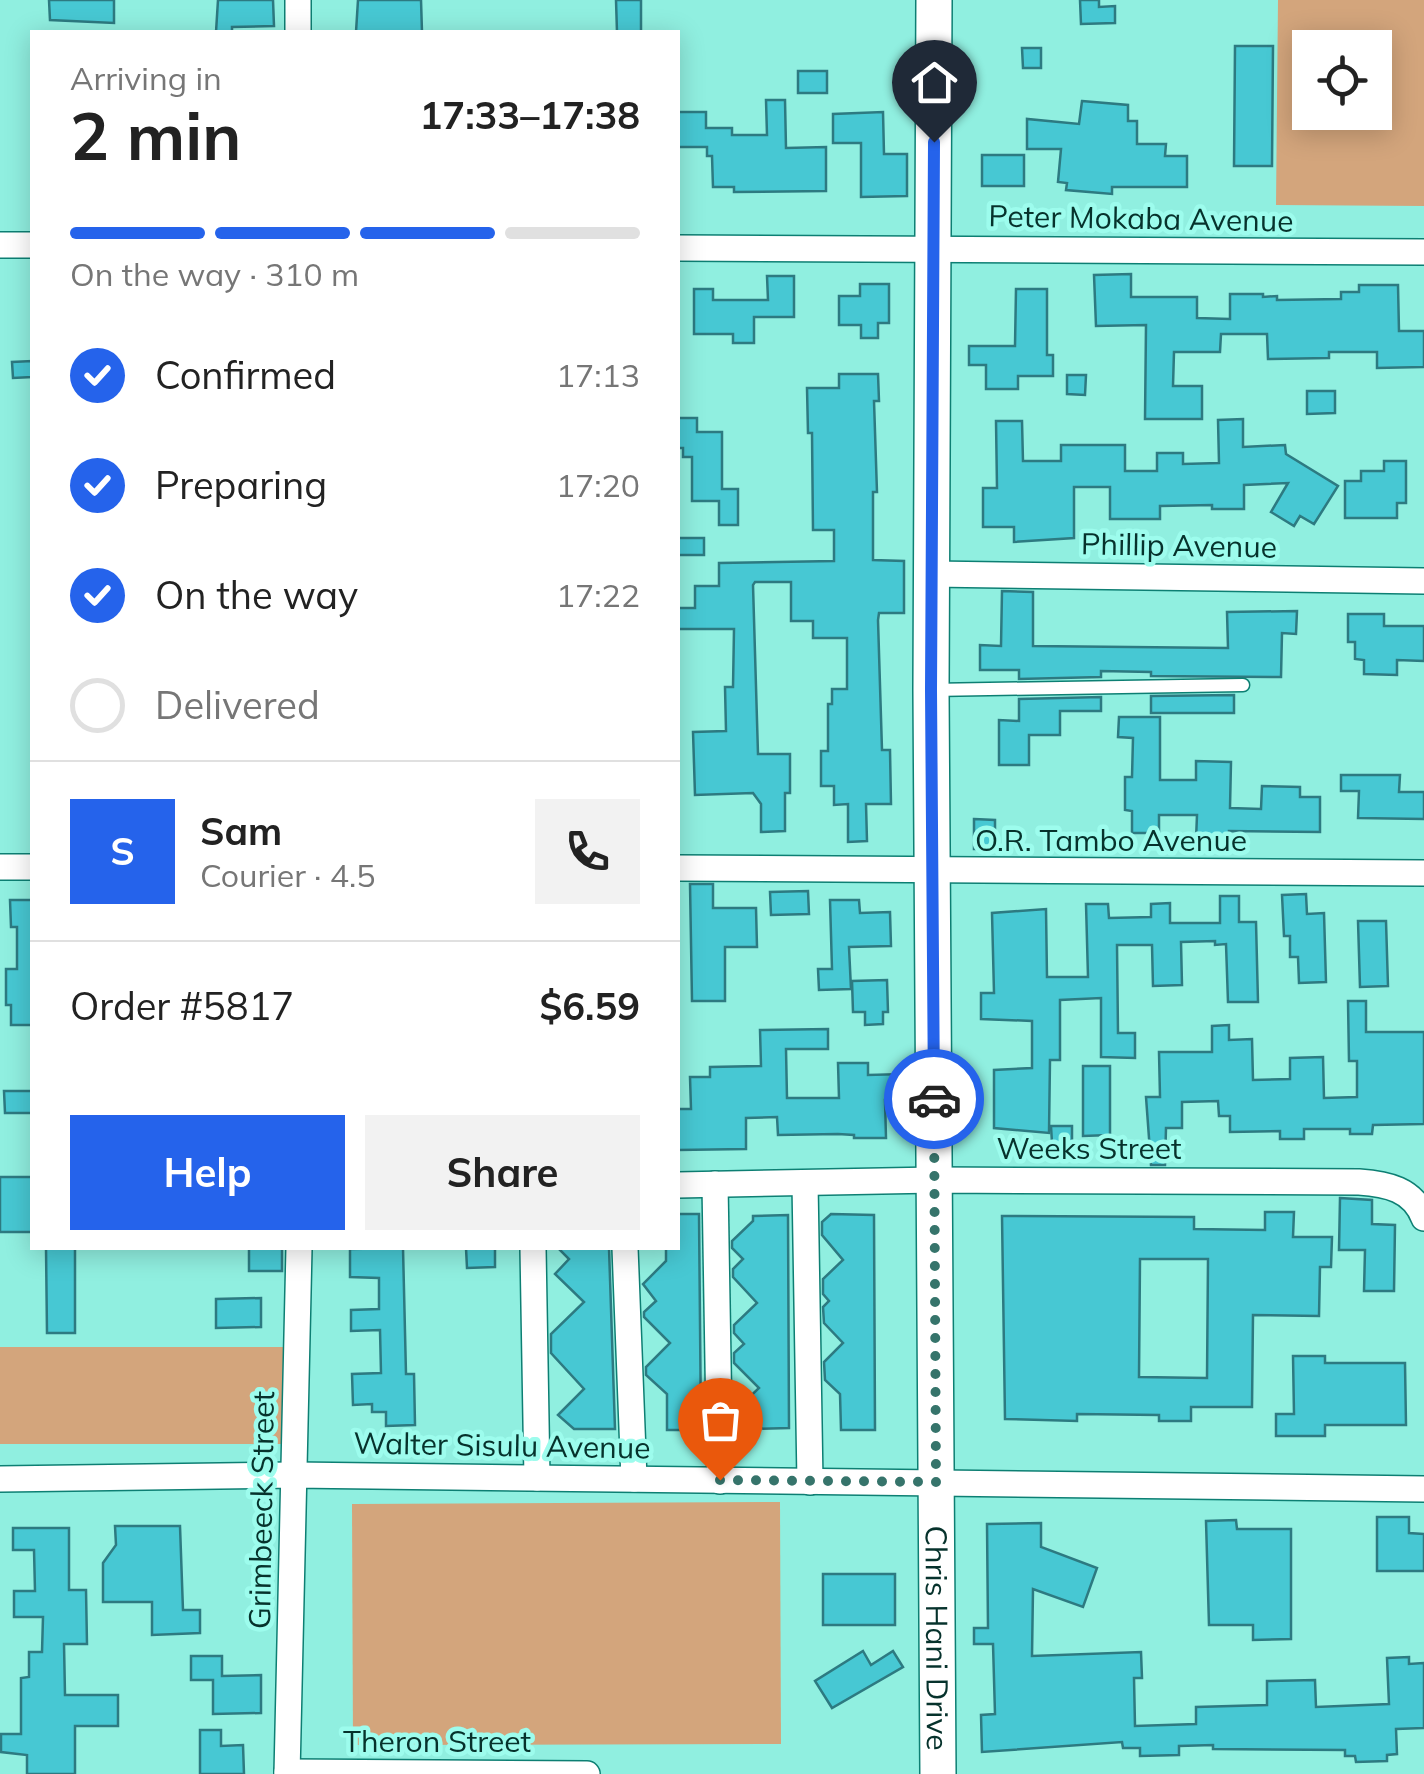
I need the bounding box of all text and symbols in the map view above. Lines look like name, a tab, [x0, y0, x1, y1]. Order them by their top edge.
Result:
map controls	[1292, 30, 1392, 130]
button: locate	[1292, 30, 1392, 130]
pin	[892, 40, 977, 143]
icon: home	[907, 55, 962, 110]
text: Arriving in	[70, 58, 222, 98]
text: 17:33–17:38	[420, 91, 640, 139]
text: 2 min	[70, 95, 241, 176]
street label: Peter Mokaba Avenue	[988, 196, 1294, 240]
text: On the way · 310 m	[70, 254, 359, 294]
icon: check	[70, 348, 125, 403]
text: Confirmed	[155, 351, 336, 399]
text: 17:13	[556, 355, 640, 395]
icon: check	[70, 458, 125, 513]
text: Preparing	[155, 461, 327, 509]
text: 17:20	[556, 465, 640, 505]
street label: Phillip Avenue	[1081, 524, 1277, 566]
icon: check	[70, 568, 125, 623]
text: On the way	[155, 571, 358, 619]
text: 17:22	[556, 575, 640, 615]
text: Delivered	[155, 681, 320, 729]
button: phone	[535, 799, 640, 904]
text: Sam	[200, 807, 282, 855]
street label: O.R. Tambo Avenue	[975, 821, 1247, 859]
text: S	[110, 827, 135, 875]
text: Courier · 4.5	[200, 855, 376, 895]
text: Order #5817	[70, 982, 294, 1030]
text: $6.59	[539, 982, 640, 1030]
courier	[884, 1049, 984, 1149]
icon: car	[907, 1072, 962, 1127]
button: Help	[70, 1115, 345, 1230]
button: Share	[365, 1115, 640, 1230]
street label: Weeks Street	[996, 1129, 1182, 1167]
pin	[678, 1378, 763, 1481]
street label: Grimbeeck Street	[240, 1391, 282, 1629]
icon: bag	[693, 1393, 748, 1448]
street label: Walter Sisulu Avenue	[353, 1423, 651, 1467]
street label: Chris Hani Drive	[917, 1525, 957, 1751]
street label: Theron Street	[343, 1722, 531, 1760]

